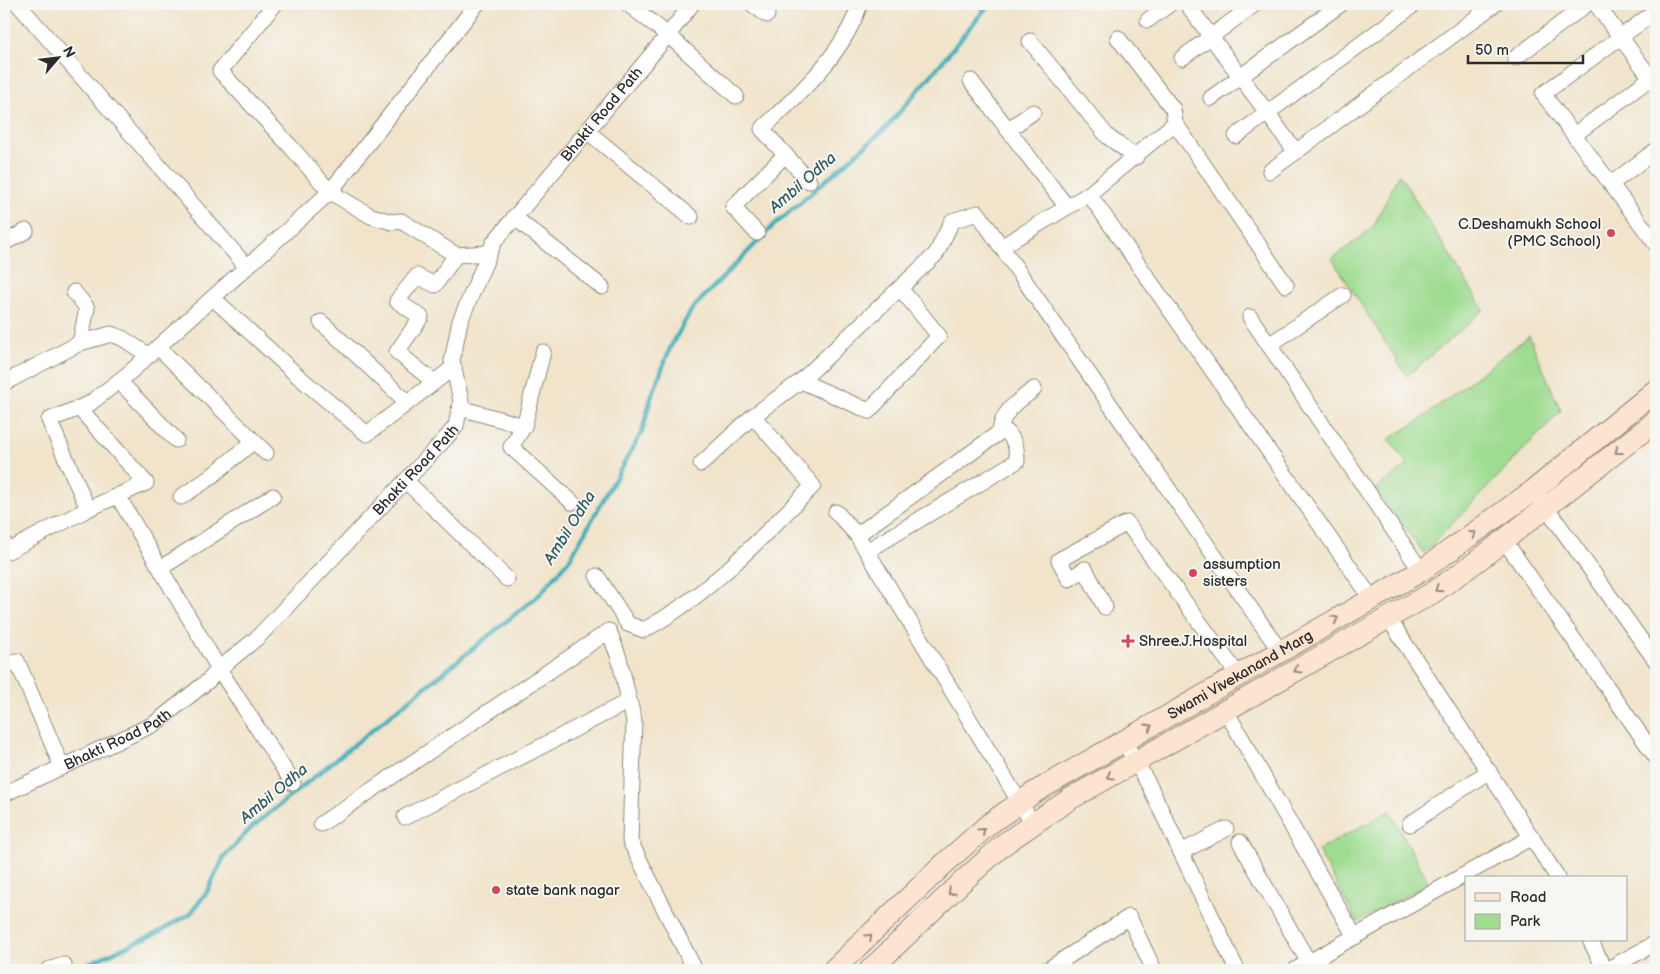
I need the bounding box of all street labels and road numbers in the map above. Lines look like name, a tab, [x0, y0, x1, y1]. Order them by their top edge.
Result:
street label: Bhakti Road Path	[556, 63, 647, 165]
street label: Bhakti Road Path	[368, 420, 463, 519]
street label: Swami Vivekanand Marg	[1164, 626, 1316, 724]
street label: Bhakti Road Path	[61, 705, 175, 774]

